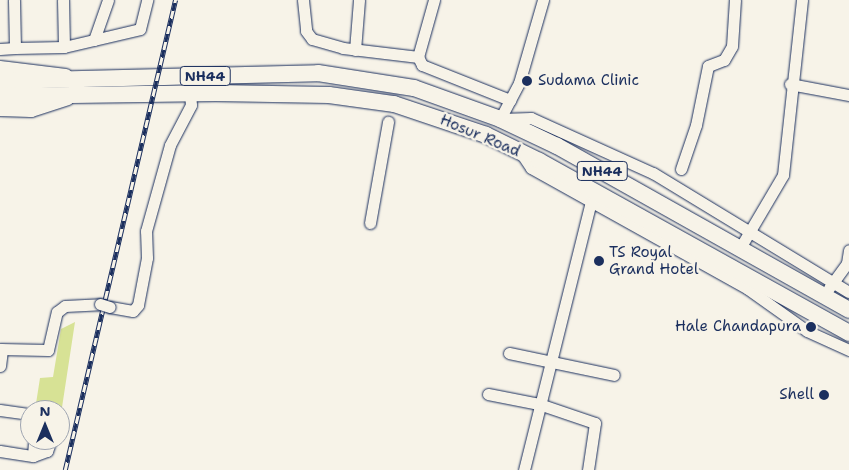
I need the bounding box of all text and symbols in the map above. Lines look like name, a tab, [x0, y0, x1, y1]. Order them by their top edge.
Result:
road number: NH44	[179, 64, 231, 88]
place label: Sudama Clinic	[538, 72, 639, 90]
marker: Sudama Clinic	[520, 74, 534, 88]
street label: Hosur Road	[437, 111, 523, 161]
road number: NH44	[576, 160, 628, 182]
place label: TS Royal Grand Hotel	[609, 243, 698, 278]
marker: TS Royal Grand Hotel	[593, 255, 605, 267]
place label: Hale Chandapura	[675, 318, 801, 336]
marker: Hale Chandapura	[805, 321, 817, 333]
place label: Shell	[779, 386, 814, 404]
marker: Shell	[818, 389, 830, 401]
north arrow	[20, 400, 70, 450]
text: N	[39, 402, 51, 420]

